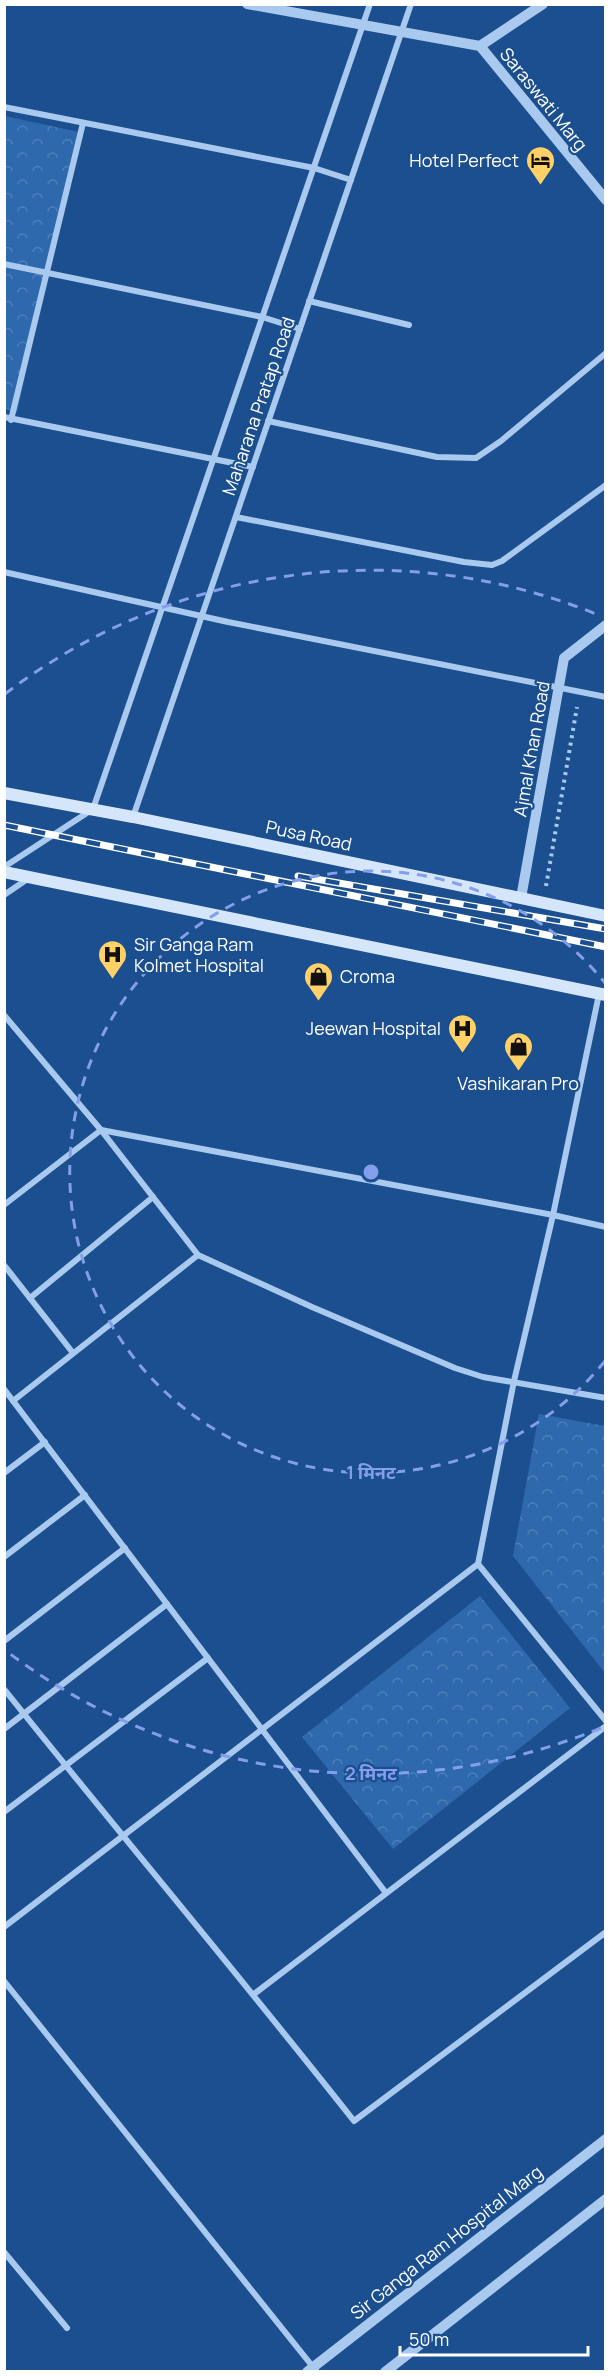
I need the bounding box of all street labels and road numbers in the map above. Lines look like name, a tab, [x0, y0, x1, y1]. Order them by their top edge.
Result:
street label: Saraswati Marg	[495, 42, 593, 156]
street label: Maharana Pratap Road	[216, 314, 300, 498]
street label: Ajmal Khan Road	[507, 679, 555, 819]
street label: Pusa Road	[264, 814, 354, 856]
street label: Sir Ganga Ram Hospital Marg	[345, 2159, 547, 2325]

